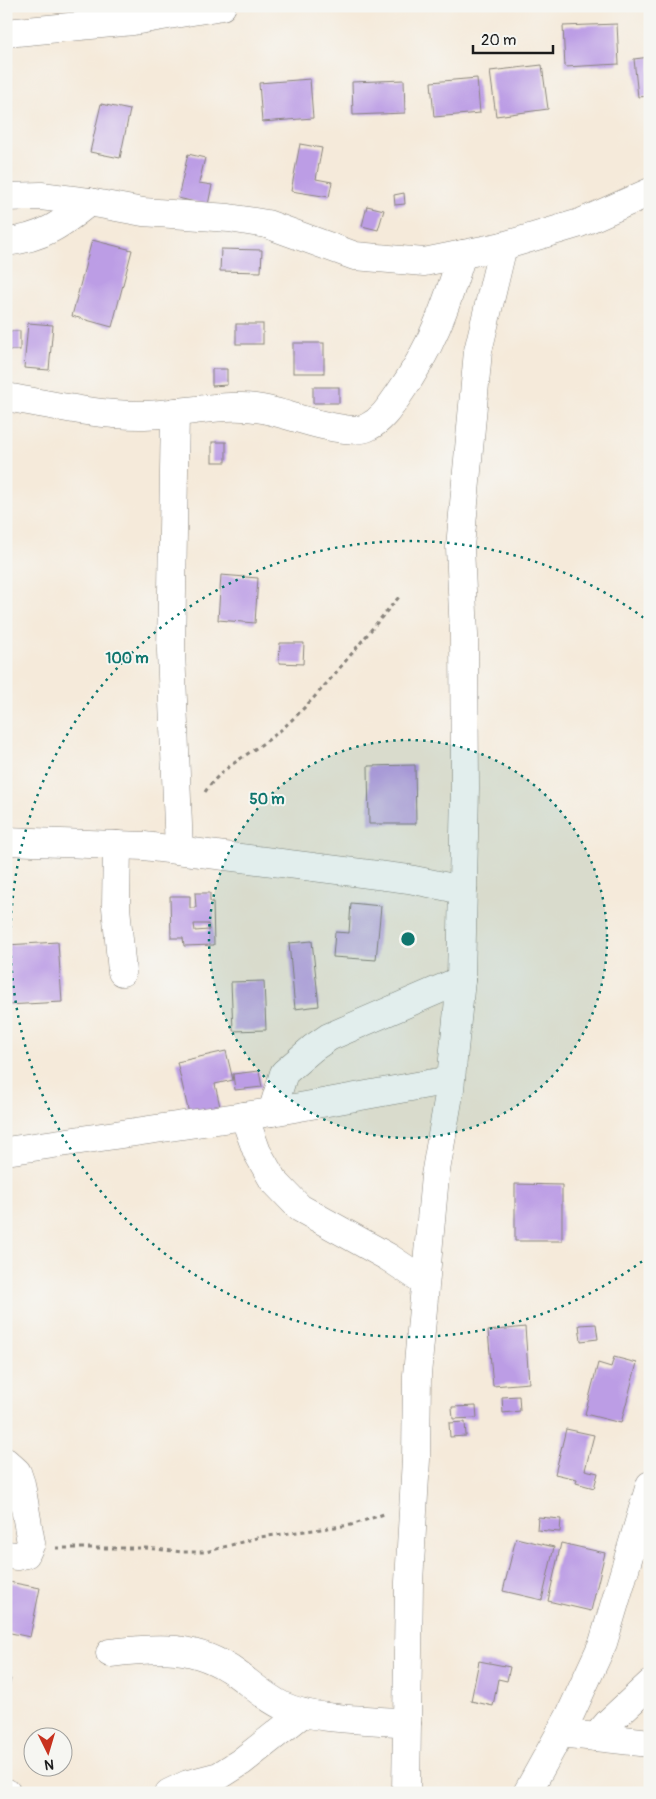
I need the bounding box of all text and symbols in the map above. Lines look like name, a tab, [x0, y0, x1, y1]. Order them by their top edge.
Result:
scale bar	[473, 22, 554, 54]
text: 20 m	[481, 31, 516, 50]
text: 100 m	[106, 649, 148, 668]
text: 50 m	[250, 790, 284, 809]
centre of rings	[399, 930, 417, 948]
north arrow	[22, 1726, 72, 1776]
text: N	[44, 1756, 55, 1773]

